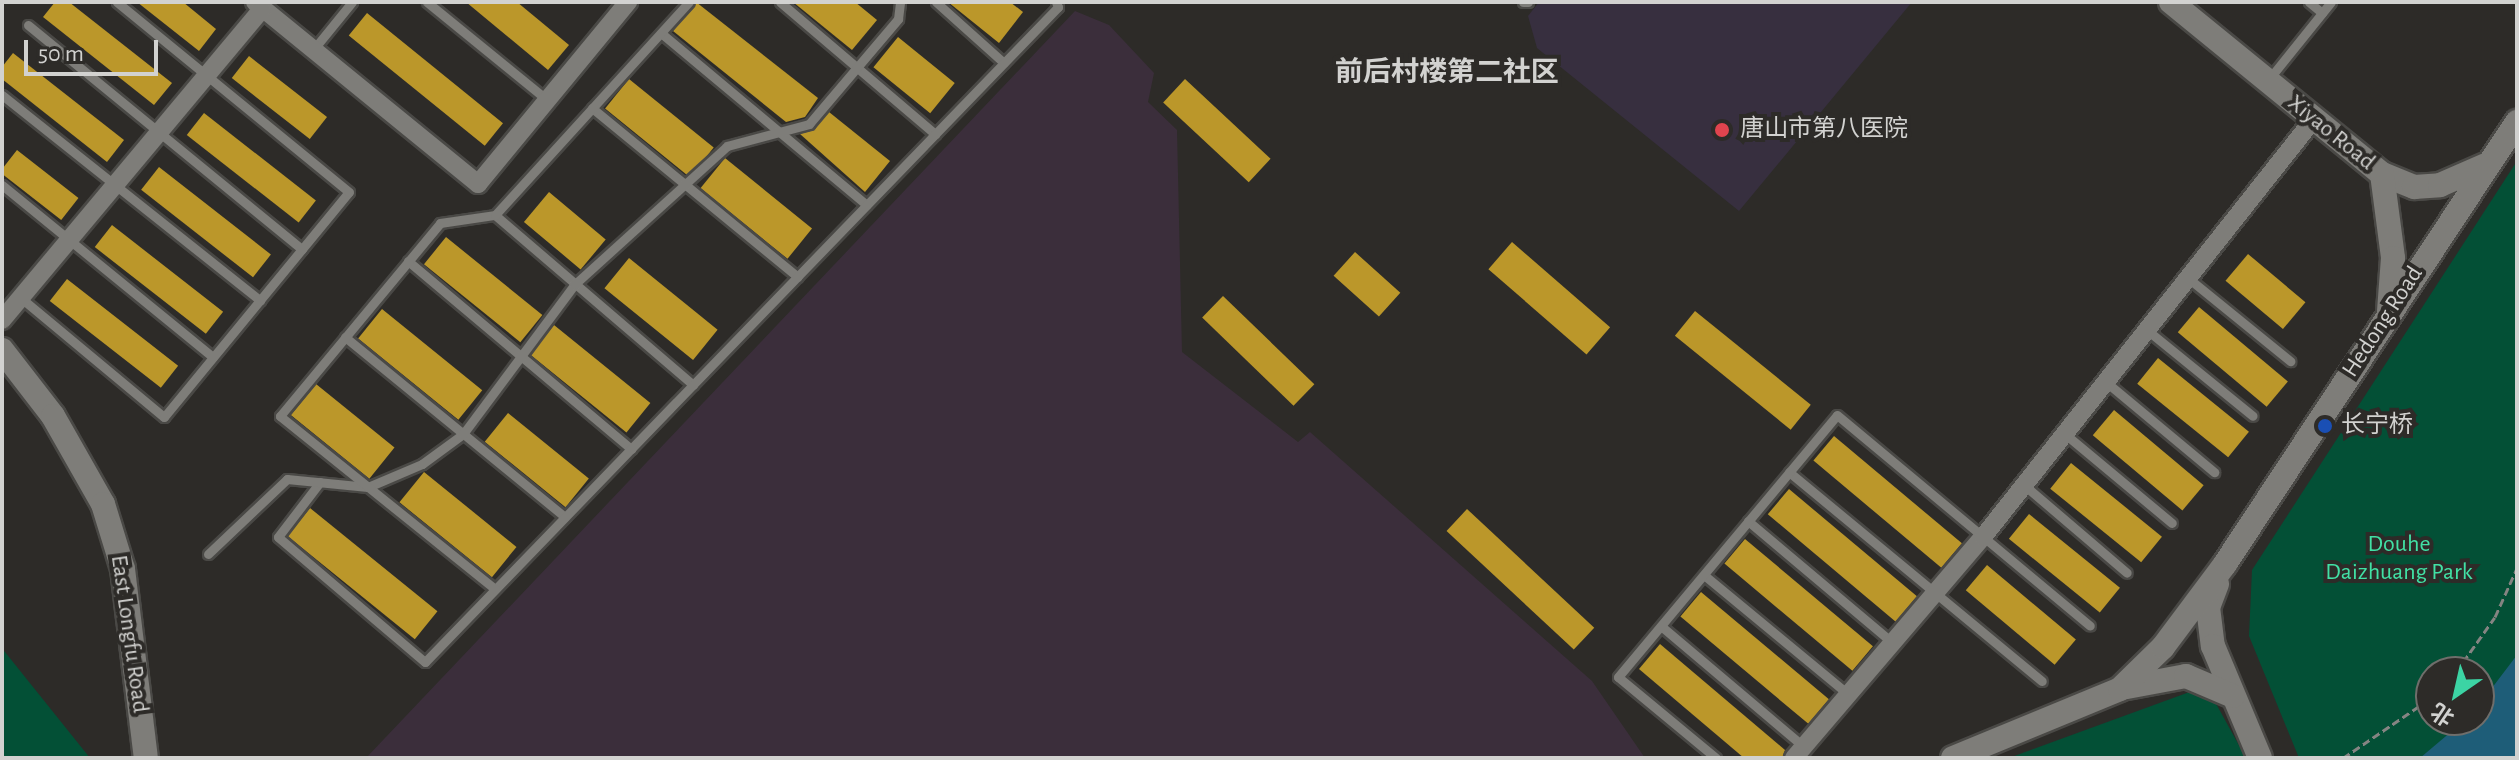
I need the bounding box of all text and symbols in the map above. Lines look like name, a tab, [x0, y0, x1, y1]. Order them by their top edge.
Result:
scale bar	[28, 24, 162, 74]
text: 50 m	[38, 42, 84, 66]
district label: 前后村楼第二社区	[1335, 56, 1559, 90]
street label: Xiyao Road	[2281, 89, 2381, 177]
place label: 唐山市第八医院	[1740, 116, 1908, 144]
marker: 唐山市第八医院	[1711, 119, 1733, 141]
street label: Hedong Road	[2336, 261, 2430, 383]
place label: 长宁桥	[2341, 412, 2413, 440]
marker: 长宁桥	[2316, 417, 2334, 435]
park label: Douhe Daizhuang Park	[2325, 531, 2473, 587]
street label: East Longfu Road	[104, 553, 154, 715]
north arrow	[2415, 656, 2495, 736]
text: 北	[2427, 699, 2458, 730]

